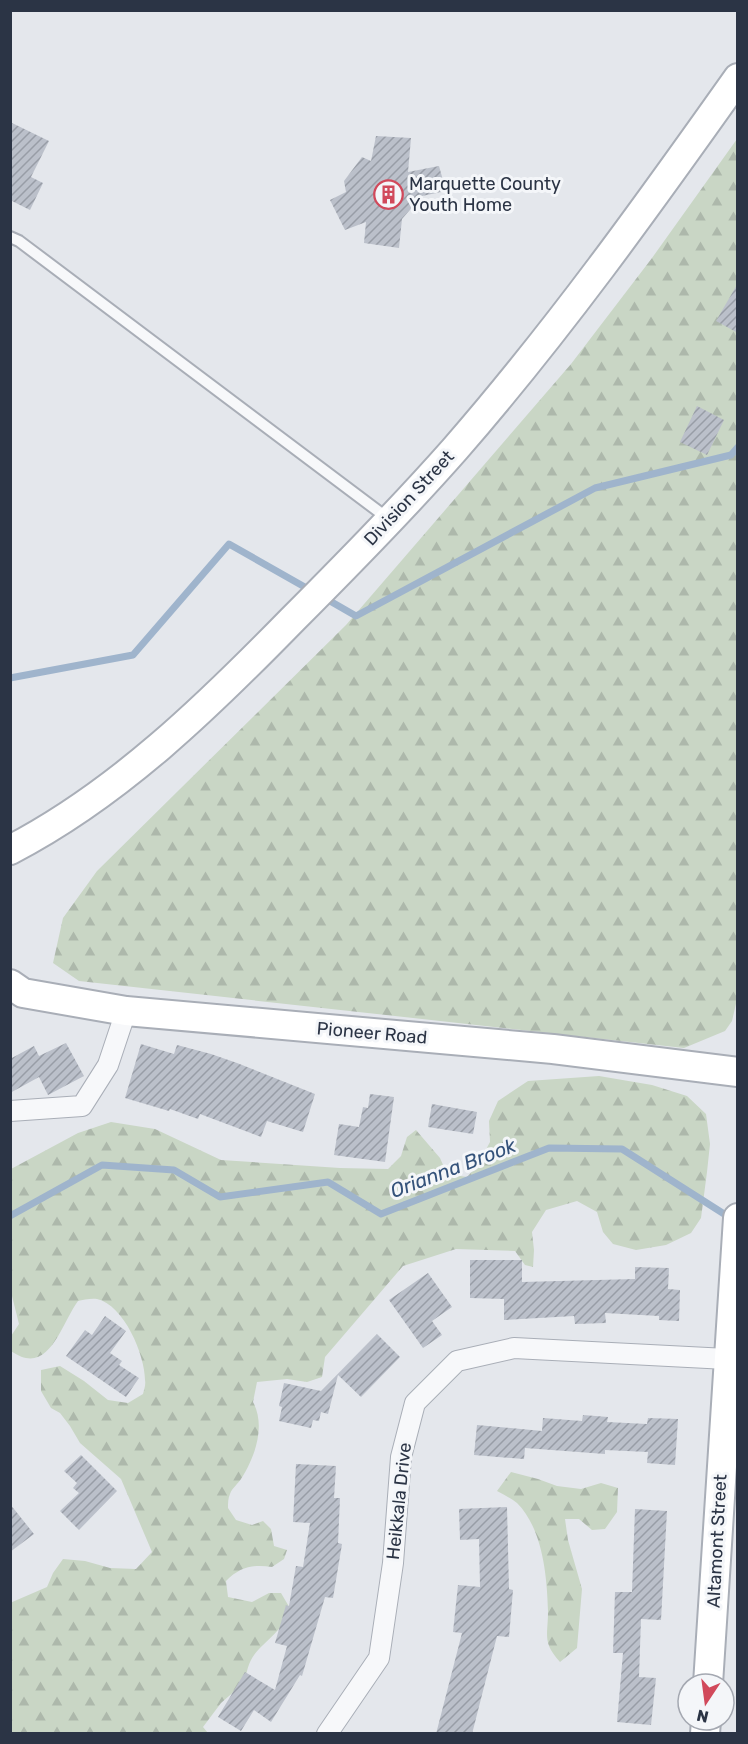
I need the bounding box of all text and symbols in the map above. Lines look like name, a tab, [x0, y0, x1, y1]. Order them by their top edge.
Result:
place label: Marquette County Youth Home	[409, 173, 561, 216]
building icon: Marquette County Youth Home	[372, 178, 404, 210]
street label: Division Street	[359, 446, 459, 550]
street label: Pioneer Road	[316, 1017, 428, 1049]
water label: Orianna Brook	[387, 1133, 520, 1203]
street label: Heikkala Drive	[382, 1441, 416, 1561]
street label: Altamont Street	[703, 1474, 731, 1608]
north arrow	[676, 1672, 736, 1732]
text: N	[695, 1706, 710, 1727]

